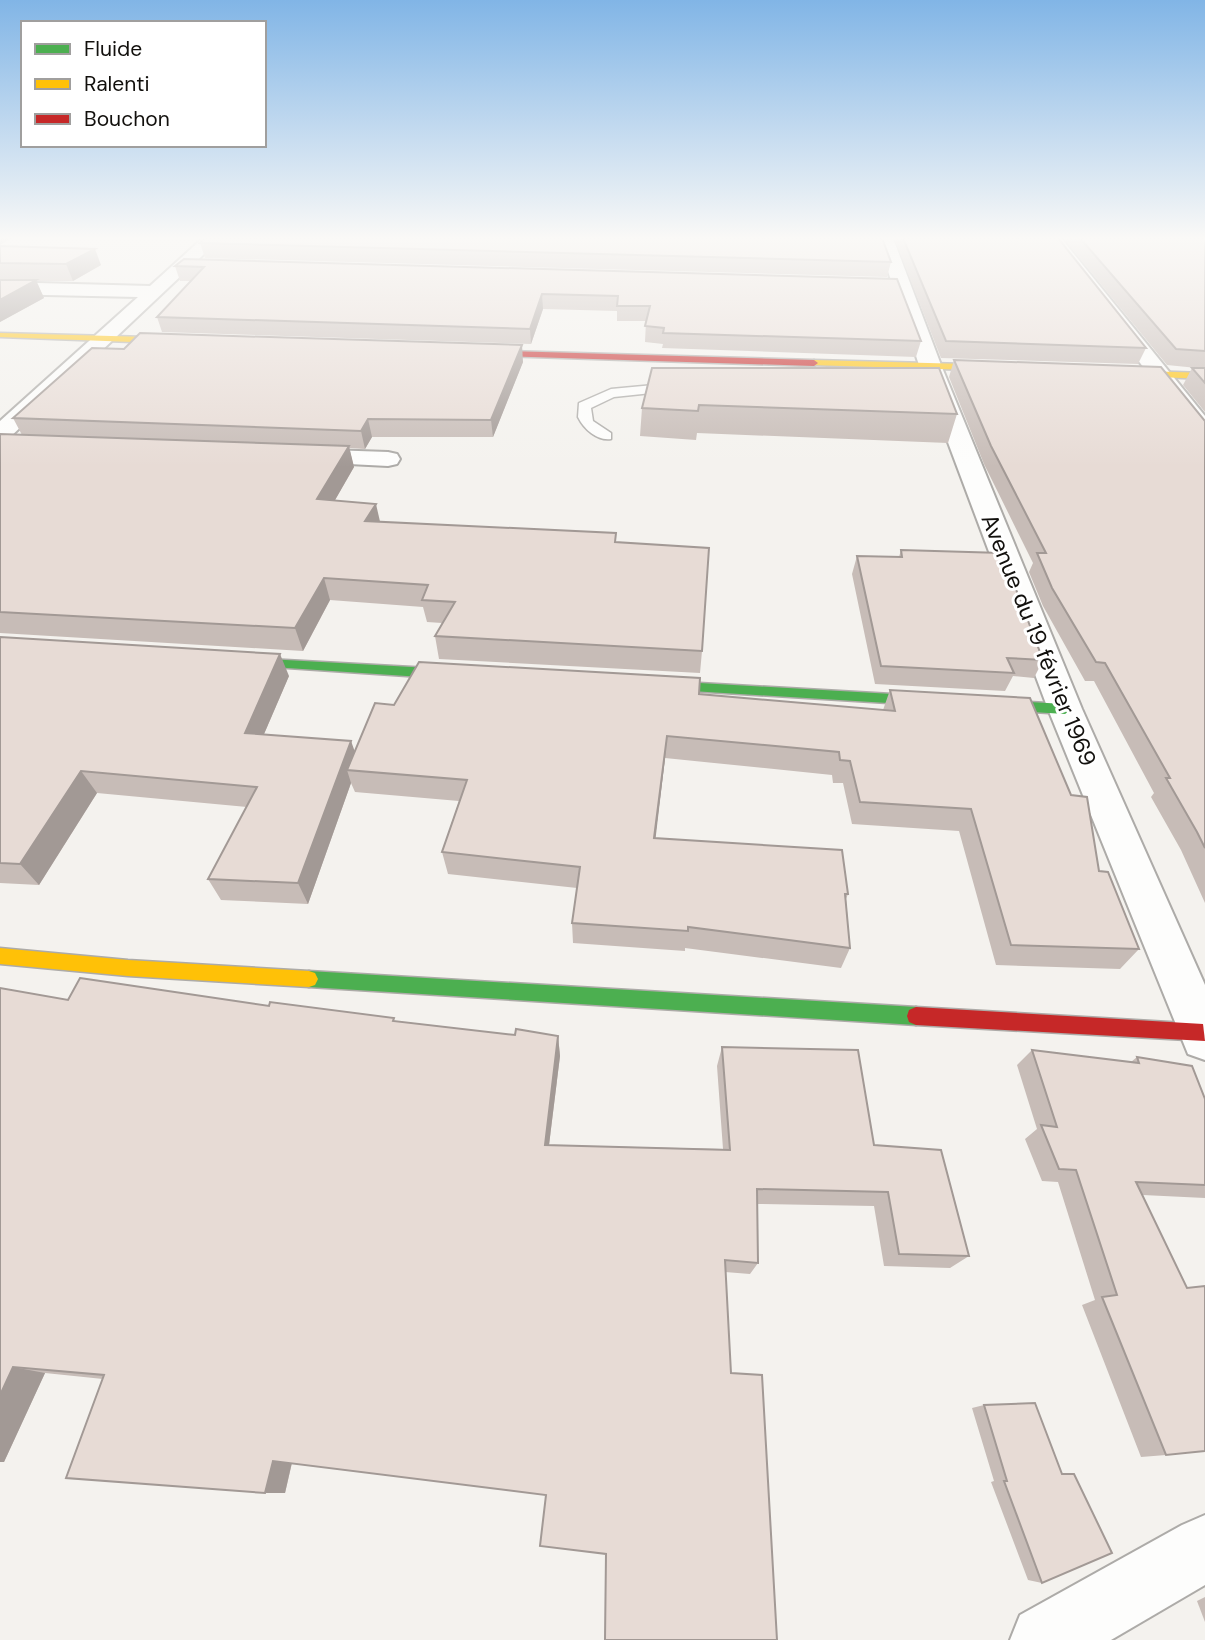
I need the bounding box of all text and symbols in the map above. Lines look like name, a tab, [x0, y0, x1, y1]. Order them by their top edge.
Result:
legend	[21, 21, 266, 147]
text: Fluide	[84, 35, 142, 63]
text: Ralenti	[84, 70, 150, 98]
text: Bouchon	[84, 105, 170, 133]
street label: Avenue du 19 février 1969	[975, 509, 1103, 771]

